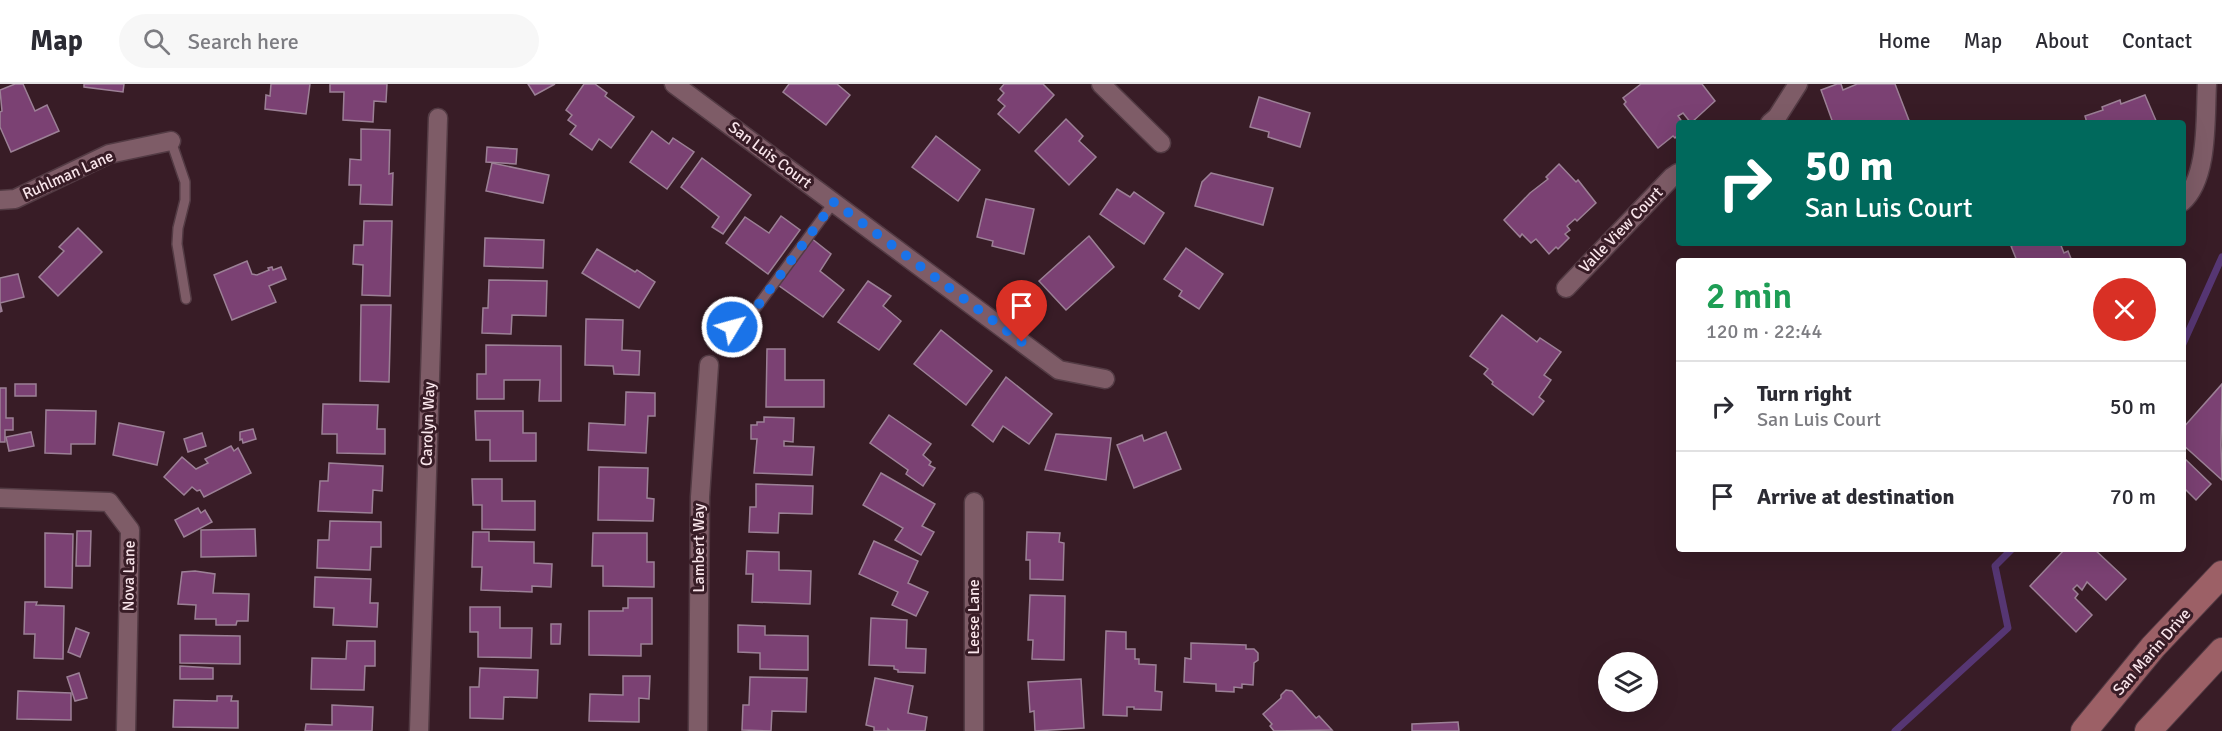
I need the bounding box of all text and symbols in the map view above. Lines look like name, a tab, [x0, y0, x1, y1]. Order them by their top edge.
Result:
search box	[119, 14, 539, 68]
text: Map	[30, 24, 83, 58]
icon: search	[140, 25, 173, 58]
text: Search here	[188, 28, 299, 55]
text: Home	[1878, 28, 1931, 54]
text: Map	[1964, 28, 2002, 54]
text: About	[2035, 28, 2089, 54]
text: Contact	[2122, 28, 2192, 54]
street label: San Luis Court	[724, 117, 816, 193]
text: 50 m	[1805, 141, 1894, 192]
icon: right	[1706, 144, 1784, 222]
street label: Ruhlman Lane	[19, 146, 117, 204]
street label: Valle View Court	[1575, 182, 1667, 277]
text: San Luis Court	[1805, 192, 1972, 225]
text: 2 min	[1706, 274, 1792, 319]
button: close	[2093, 278, 2156, 341]
pin	[996, 280, 1047, 342]
icon: arrive	[1005, 289, 1038, 322]
position arrow	[700, 295, 764, 359]
text: 120 m · 22:44	[1706, 319, 1822, 344]
text: Turn right	[1757, 380, 1852, 407]
street label: Carolyn Way	[417, 381, 439, 466]
icon: right	[1706, 390, 1739, 423]
text: 50 m	[2110, 393, 2156, 420]
text: San Luis Court	[1757, 407, 1881, 432]
icon: arrive	[1706, 480, 1739, 513]
text: Arrive at destination	[1757, 483, 1954, 510]
text: 70 m	[2110, 483, 2156, 510]
street label: Lambert Way	[689, 503, 709, 593]
street label: Nova Lane	[118, 540, 140, 612]
street label: Leese Lane	[964, 579, 984, 655]
street label: San Marin Drive	[2109, 604, 2195, 700]
map controls	[1598, 652, 1658, 712]
button: layers	[1598, 652, 1658, 712]

